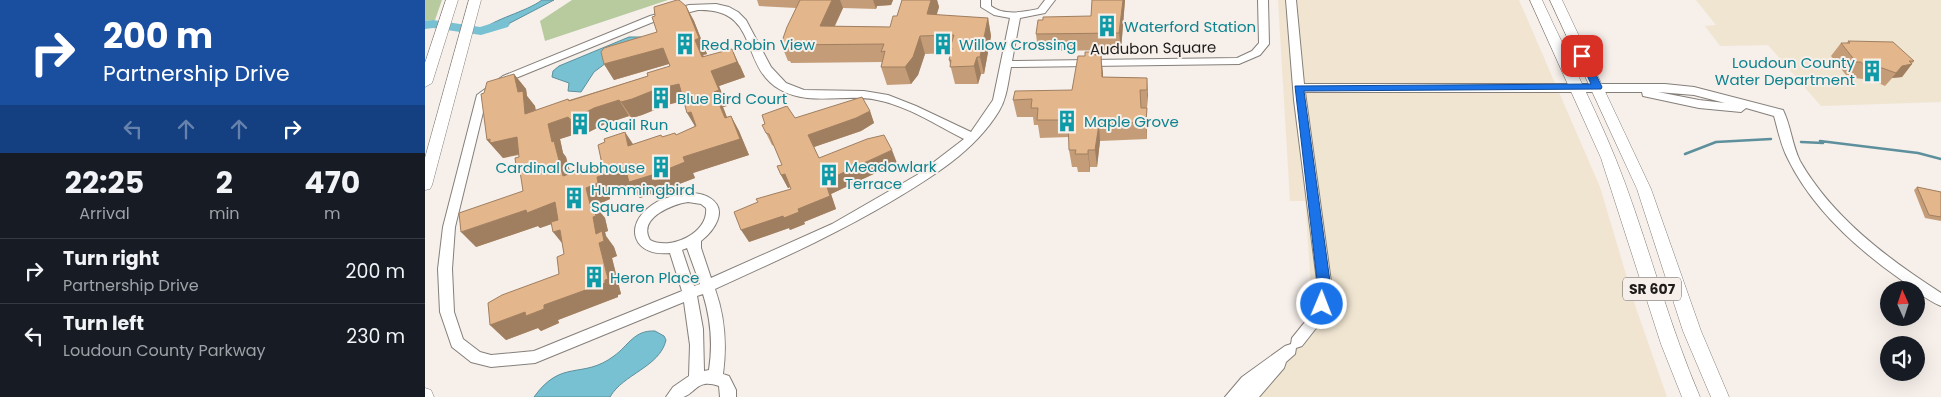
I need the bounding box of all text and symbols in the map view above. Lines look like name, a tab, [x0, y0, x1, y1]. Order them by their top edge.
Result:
text: 200 m	[103, 11, 213, 60]
building icon: Waterford Station	[1094, 13, 1120, 39]
place label: Waterford Station	[1124, 16, 1256, 37]
icon: right	[20, 20, 85, 85]
building icon: Red Robin View	[672, 31, 698, 57]
building icon: Willow Crossing	[930, 31, 956, 57]
place label: Red Robin View	[701, 34, 816, 55]
place label: Willow Crossing	[959, 34, 1076, 55]
pin	[1561, 35, 1603, 77]
street label: Audubon Square	[1090, 36, 1216, 60]
icon: arrive	[1568, 42, 1596, 70]
place label: Loudoun County Water Department	[1715, 52, 1856, 90]
text: Partnership Drive	[103, 58, 290, 89]
building icon: Loudoun County Water Department	[1859, 58, 1885, 84]
building icon: Blue Bird Court	[648, 85, 674, 111]
place label: Blue Bird Court	[677, 88, 787, 109]
building icon: Maple Grove	[1054, 108, 1080, 134]
building icon: Quail Run	[567, 111, 593, 137]
place label: Maple Grove	[1084, 111, 1179, 132]
place label: Quail Run	[597, 114, 668, 135]
icon: left	[119, 115, 147, 143]
icon: ahead	[172, 115, 200, 143]
icon: ahead	[225, 115, 253, 143]
icon: right	[278, 115, 306, 143]
building icon: Cardinal Clubhouse	[648, 154, 674, 180]
place label: Meadowlark Terrace	[845, 156, 937, 194]
place label: Cardinal Clubhouse	[495, 157, 645, 178]
text: 22:25	[65, 161, 144, 204]
text: 2	[216, 161, 233, 204]
text: 470	[304, 161, 360, 204]
building icon: Meadowlark Terrace	[816, 162, 842, 188]
place label: Hummingbird Square	[591, 179, 695, 217]
building icon: Hummingbird Square	[561, 185, 587, 211]
text: Arrival	[79, 202, 130, 225]
text: min	[209, 202, 240, 225]
text: m	[324, 202, 341, 225]
text: Turn right	[63, 245, 159, 272]
icon: right	[20, 257, 48, 285]
text: 200 m	[346, 258, 405, 285]
building icon: Heron Place	[581, 264, 607, 290]
place label: Heron Place	[610, 267, 699, 288]
text: Partnership Drive	[63, 274, 199, 297]
position arrow	[1295, 277, 1347, 329]
road number: SR 607	[1623, 278, 1681, 300]
north arrow	[1880, 281, 1925, 326]
map controls	[1880, 281, 1925, 381]
text: Turn left	[63, 310, 144, 337]
icon: left	[20, 322, 48, 350]
text: 230 m	[346, 323, 405, 350]
button: sound	[1880, 336, 1925, 381]
text: Loudoun County Parkway	[63, 339, 266, 362]

